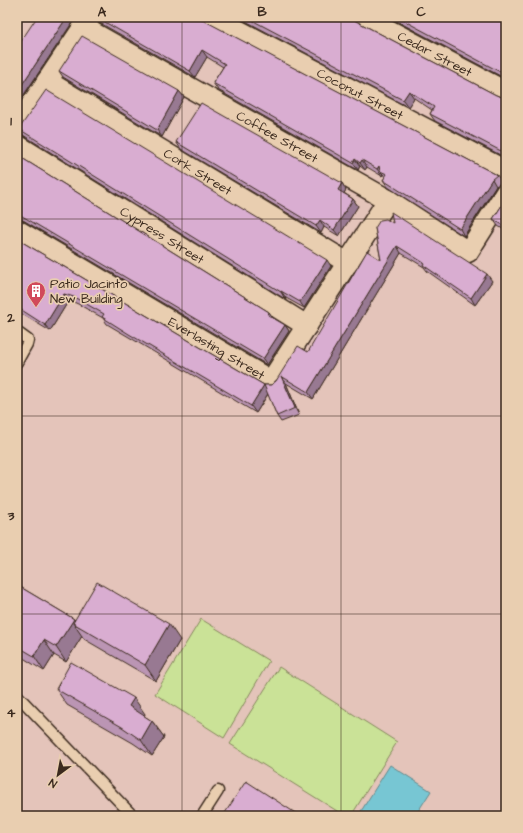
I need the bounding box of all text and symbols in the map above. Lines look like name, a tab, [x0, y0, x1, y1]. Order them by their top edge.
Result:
text: A	[98, 3, 107, 21]
text: B	[257, 3, 267, 21]
text: C	[416, 3, 426, 21]
street label: Cedar Street	[394, 27, 476, 82]
street label: Coconut Street	[313, 64, 407, 125]
street label: Coffee Street	[233, 107, 322, 168]
text: 1	[10, 112, 12, 130]
street label: Cork Street	[160, 144, 236, 200]
street label: Cypress Street	[116, 202, 208, 269]
place label: Patio Jacinto New Building	[50, 275, 128, 309]
building icon: Patio Jacinto New Building	[25, 280, 47, 308]
text: 2	[6, 309, 15, 327]
street label: Everlasting Street	[165, 313, 269, 385]
text: 3	[7, 507, 15, 525]
text: 4	[7, 704, 16, 722]
north arrow	[38, 755, 78, 795]
text: N	[46, 775, 60, 791]

